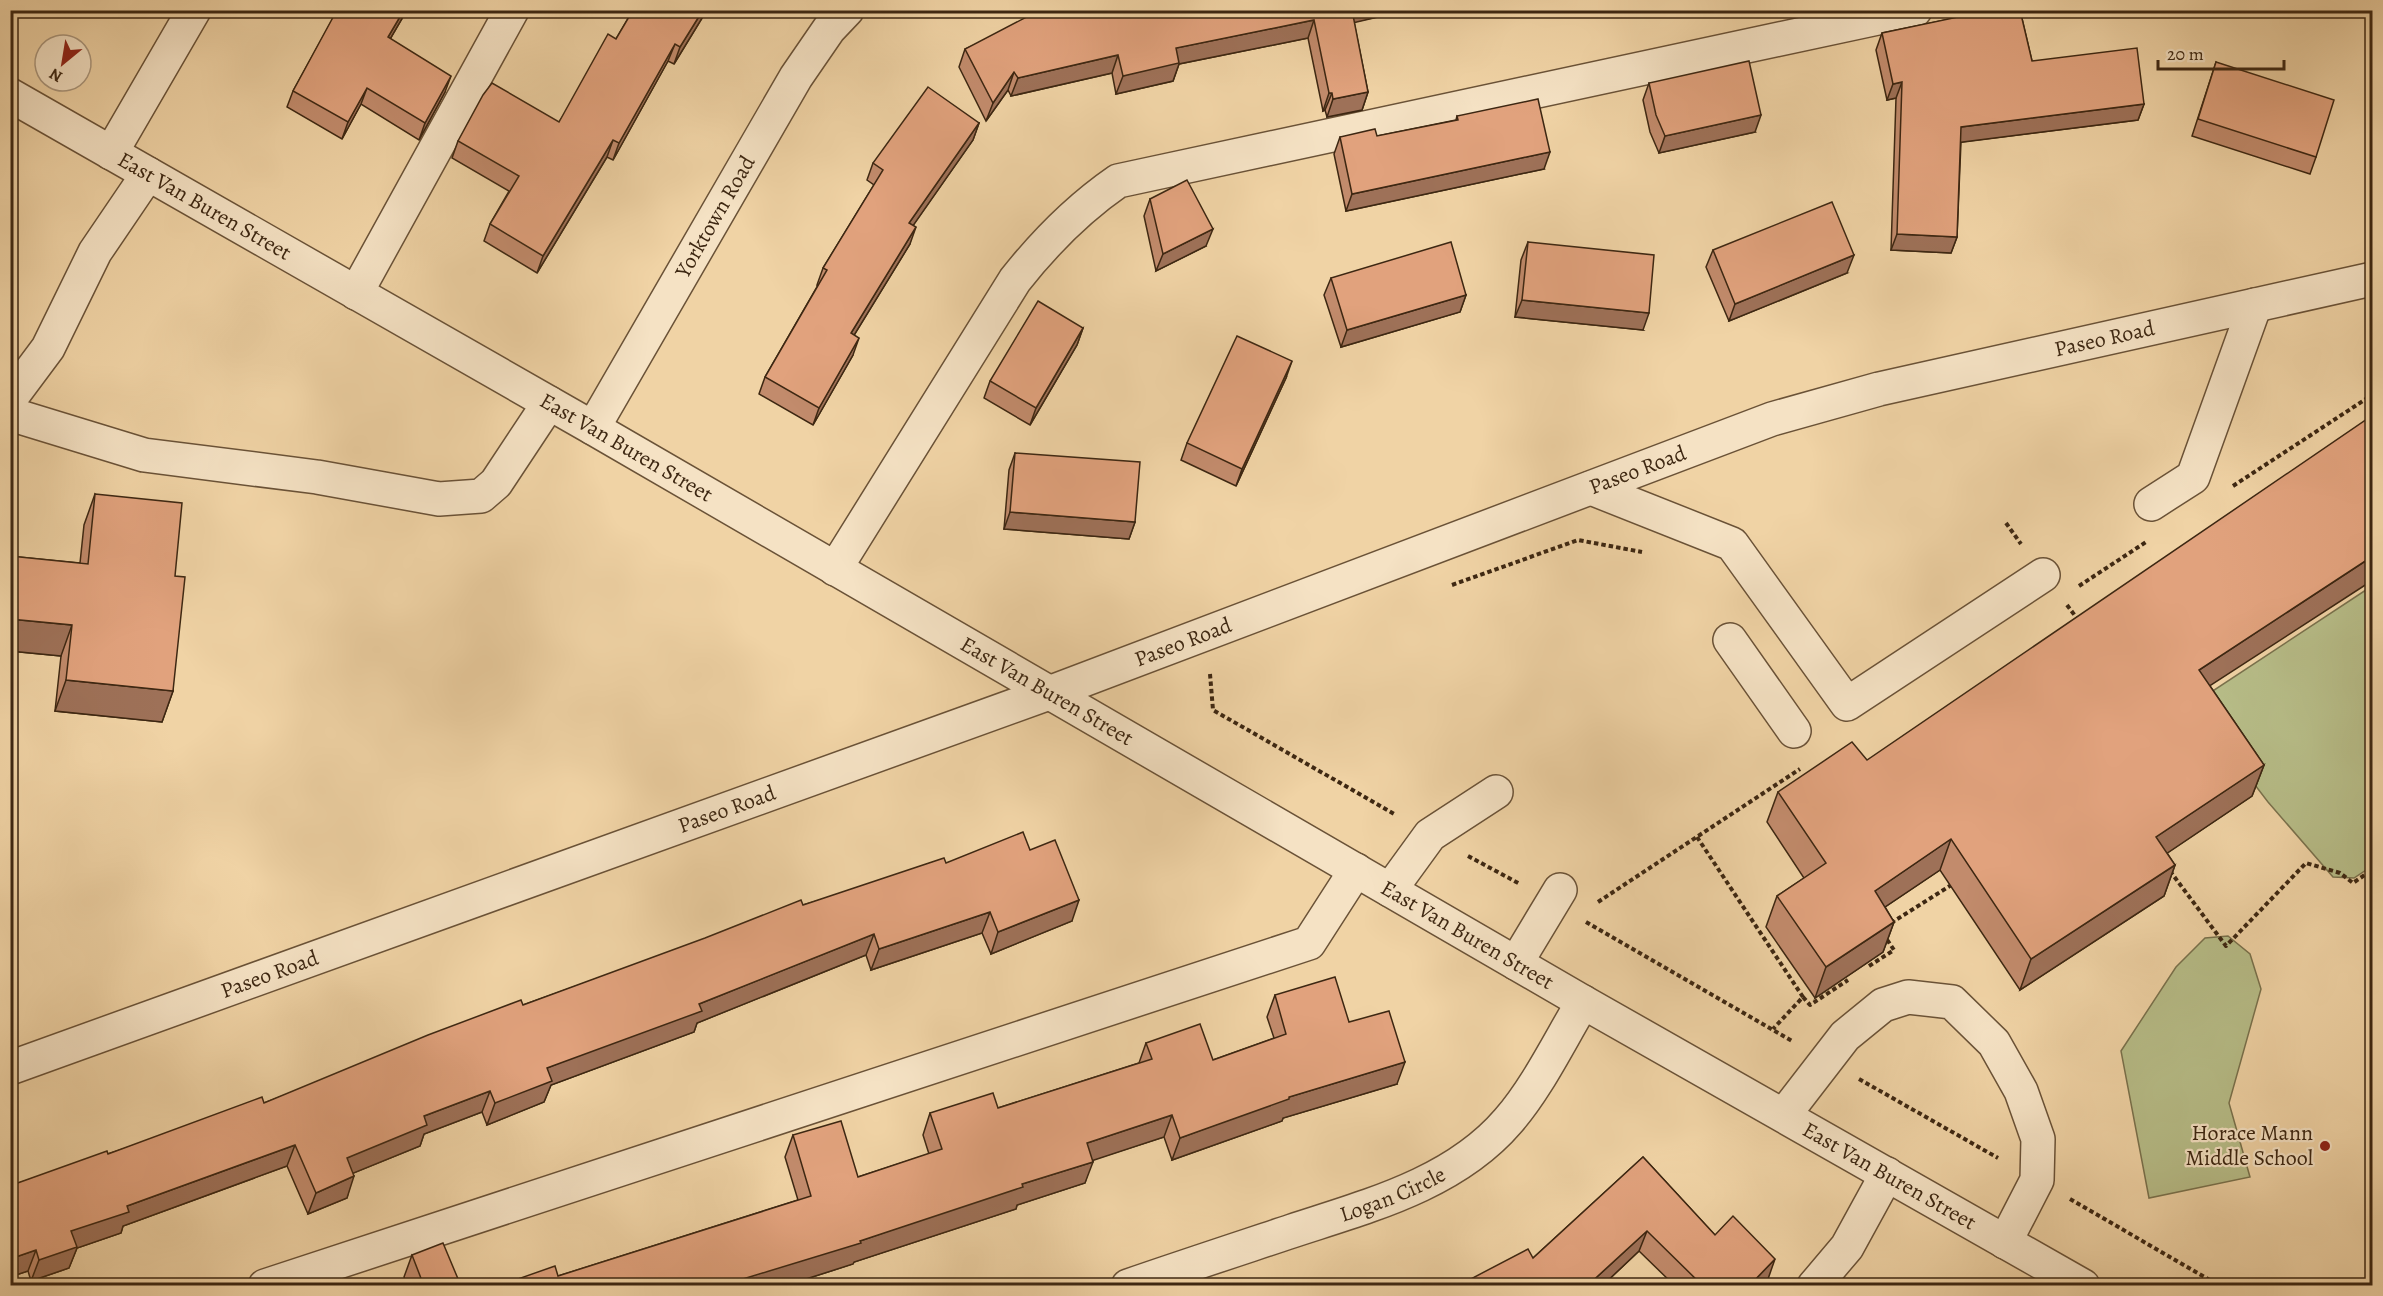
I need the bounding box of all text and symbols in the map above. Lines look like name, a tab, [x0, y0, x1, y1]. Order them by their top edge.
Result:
north arrow	[33, 33, 93, 93]
scale bar	[2158, 33, 2284, 71]
text: 20 m	[2167, 42, 2204, 66]
text: N	[45, 63, 67, 88]
street label: East Van Buren Street	[112, 145, 297, 268]
street label: Yorktown Road	[667, 150, 763, 284]
street label: Paseo Road	[2052, 313, 2158, 364]
street label: East Van Buren Street	[534, 386, 718, 509]
street label: Paseo Road	[1585, 438, 1691, 502]
street label: Paseo Road	[1130, 610, 1236, 674]
street label: East Van Buren Street	[955, 629, 1139, 753]
street label: Paseo Road	[674, 778, 780, 841]
street label: East Van Buren Street	[1375, 873, 1559, 997]
street label: Paseo Road	[217, 943, 323, 1006]
street label: East Van Buren Street	[1797, 1115, 1982, 1237]
place label: Horace Mann Middle School	[2186, 1118, 2313, 1173]
marker: Horace Mann Middle School	[2318, 1139, 2332, 1153]
street label: Logan Circle	[1336, 1159, 1451, 1230]

